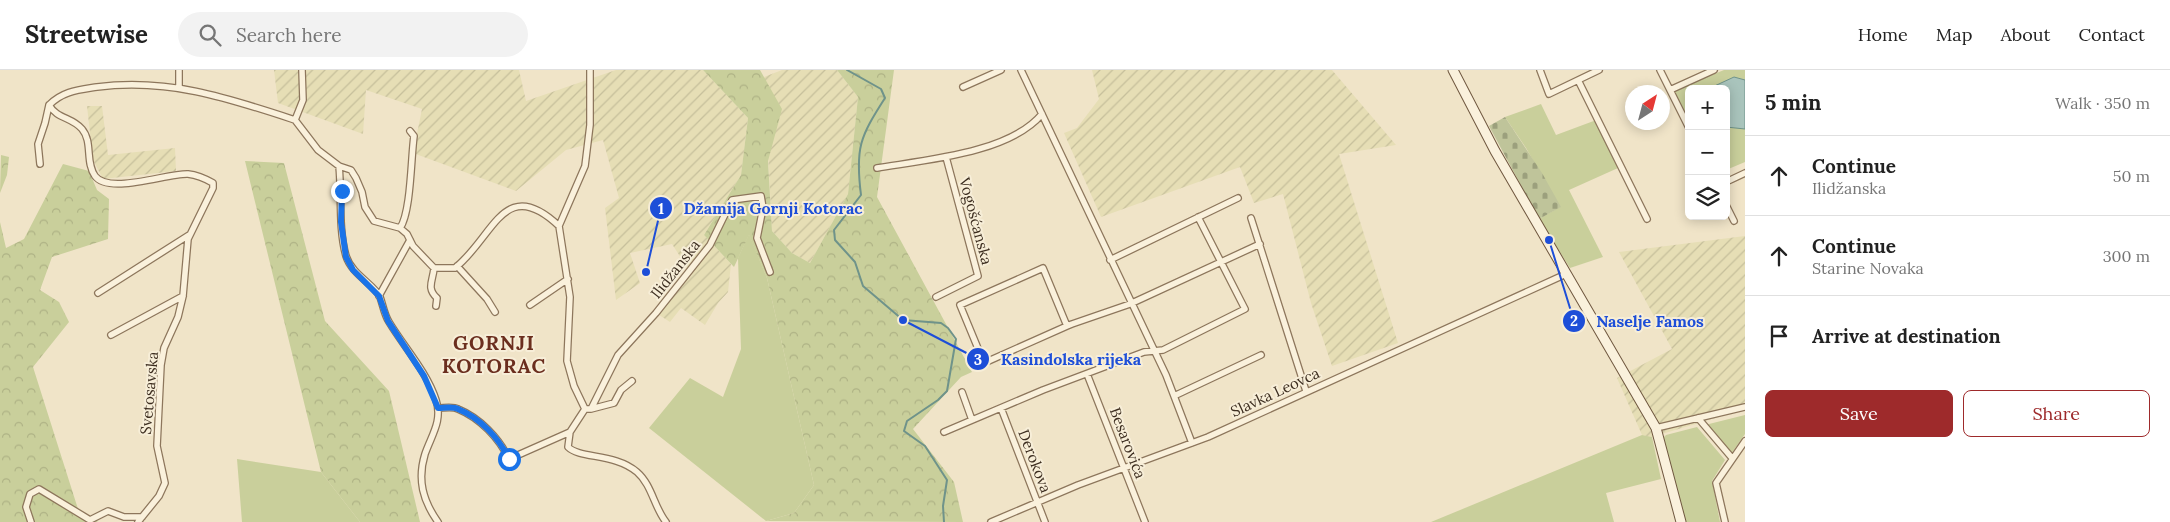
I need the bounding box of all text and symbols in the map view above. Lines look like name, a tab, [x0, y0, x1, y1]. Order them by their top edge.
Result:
search box	[178, 12, 528, 57]
text: Streetwise	[25, 19, 148, 50]
icon: search	[196, 21, 224, 49]
text: Search here	[236, 23, 342, 47]
text: Home	[1858, 23, 1908, 46]
text: Map	[1936, 23, 1972, 46]
text: About	[2000, 23, 2050, 46]
text: Contact	[2078, 23, 2145, 46]
north arrow	[1625, 85, 1670, 130]
map controls	[1685, 85, 1730, 220]
button: +	[1685, 85, 1730, 130]
text: 5 min	[1765, 89, 1821, 116]
text: Walk · 350 m	[2055, 93, 2150, 113]
button: −	[1685, 130, 1730, 175]
text: Continue	[1812, 154, 1896, 178]
icon: ahead	[1765, 162, 1793, 190]
text: 50 m	[2113, 166, 2150, 186]
street label: Vogošćanska	[955, 174, 997, 267]
button: layers	[1685, 175, 1730, 220]
text: Ilidžanska	[1812, 178, 1886, 198]
route end	[331, 180, 354, 203]
callout: Džamija Gornji Kotorac	[649, 193, 873, 224]
text: Džamija Gornji Kotorac	[683, 198, 863, 218]
text: 1	[658, 199, 664, 218]
text: Continue	[1812, 234, 1896, 258]
street label: Ilidžanska	[646, 236, 704, 302]
icon: ahead	[1765, 242, 1793, 270]
text: 300 m	[2103, 246, 2150, 266]
text: Starine Novaka	[1812, 258, 1924, 278]
callout: Naselje Famos	[1562, 306, 1714, 337]
text: 2	[1570, 311, 1578, 330]
text: Naselje Famos	[1596, 311, 1704, 331]
icon: arrive	[1765, 322, 1793, 350]
text: Arrive at destination	[1812, 324, 2001, 348]
district label: GORNJI KOTORAC	[442, 330, 546, 378]
callout: Kasindolska rijeka	[966, 344, 1151, 375]
text: Kasindolska rijeka	[1001, 349, 1142, 369]
street label: Svetosavska	[136, 350, 162, 435]
text: 3	[974, 350, 982, 369]
street label: Slavka Leovca	[1227, 363, 1323, 421]
button: Save	[1765, 390, 1953, 437]
button: Share	[1963, 390, 2150, 437]
street label: Besarovića	[1106, 405, 1150, 482]
street label: Derokova	[1014, 427, 1056, 496]
route start	[498, 448, 521, 471]

